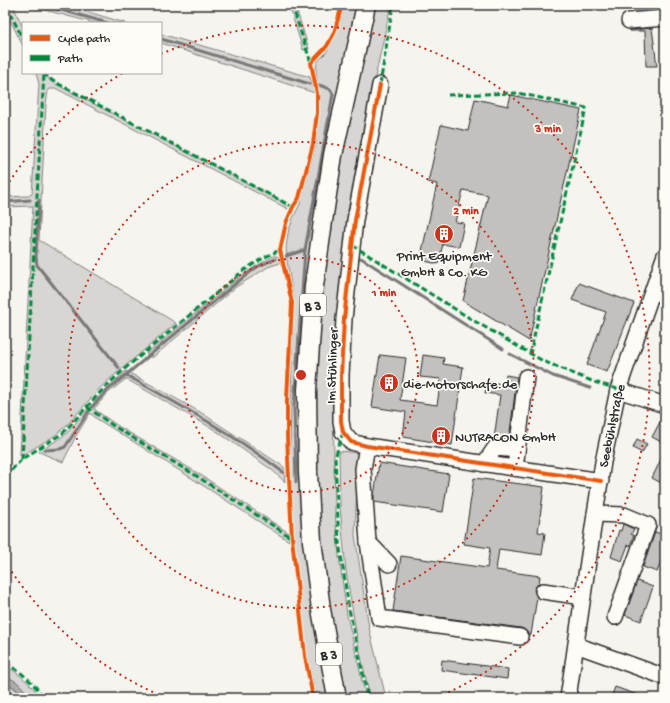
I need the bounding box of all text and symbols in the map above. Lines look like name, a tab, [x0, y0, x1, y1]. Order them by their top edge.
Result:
legend	[22, 22, 162, 74]
text: Cycle path	[58, 33, 111, 47]
text: Path	[57, 53, 83, 67]
text: 3 min	[534, 123, 561, 137]
text: 2 min	[453, 205, 479, 219]
building icon: Print Equipment GmbH & Co. KG	[433, 223, 455, 245]
place label: Print Equipment GmbH & Co. KG	[396, 249, 493, 282]
text: 1 min	[371, 287, 397, 301]
road number: B 3	[300, 294, 326, 316]
street label: Im Stühlinger	[324, 327, 343, 404]
centre of rings	[294, 368, 308, 382]
building icon: die-Motorschafe.de	[378, 372, 400, 394]
place label: die-Motorschafe.de	[403, 377, 518, 394]
street label: Seebühlstraße	[596, 381, 631, 469]
building icon: NUTRACON GmbH	[430, 425, 452, 447]
place label: NUTRACON GmbH	[455, 430, 557, 447]
road number: B 3	[316, 643, 342, 665]

